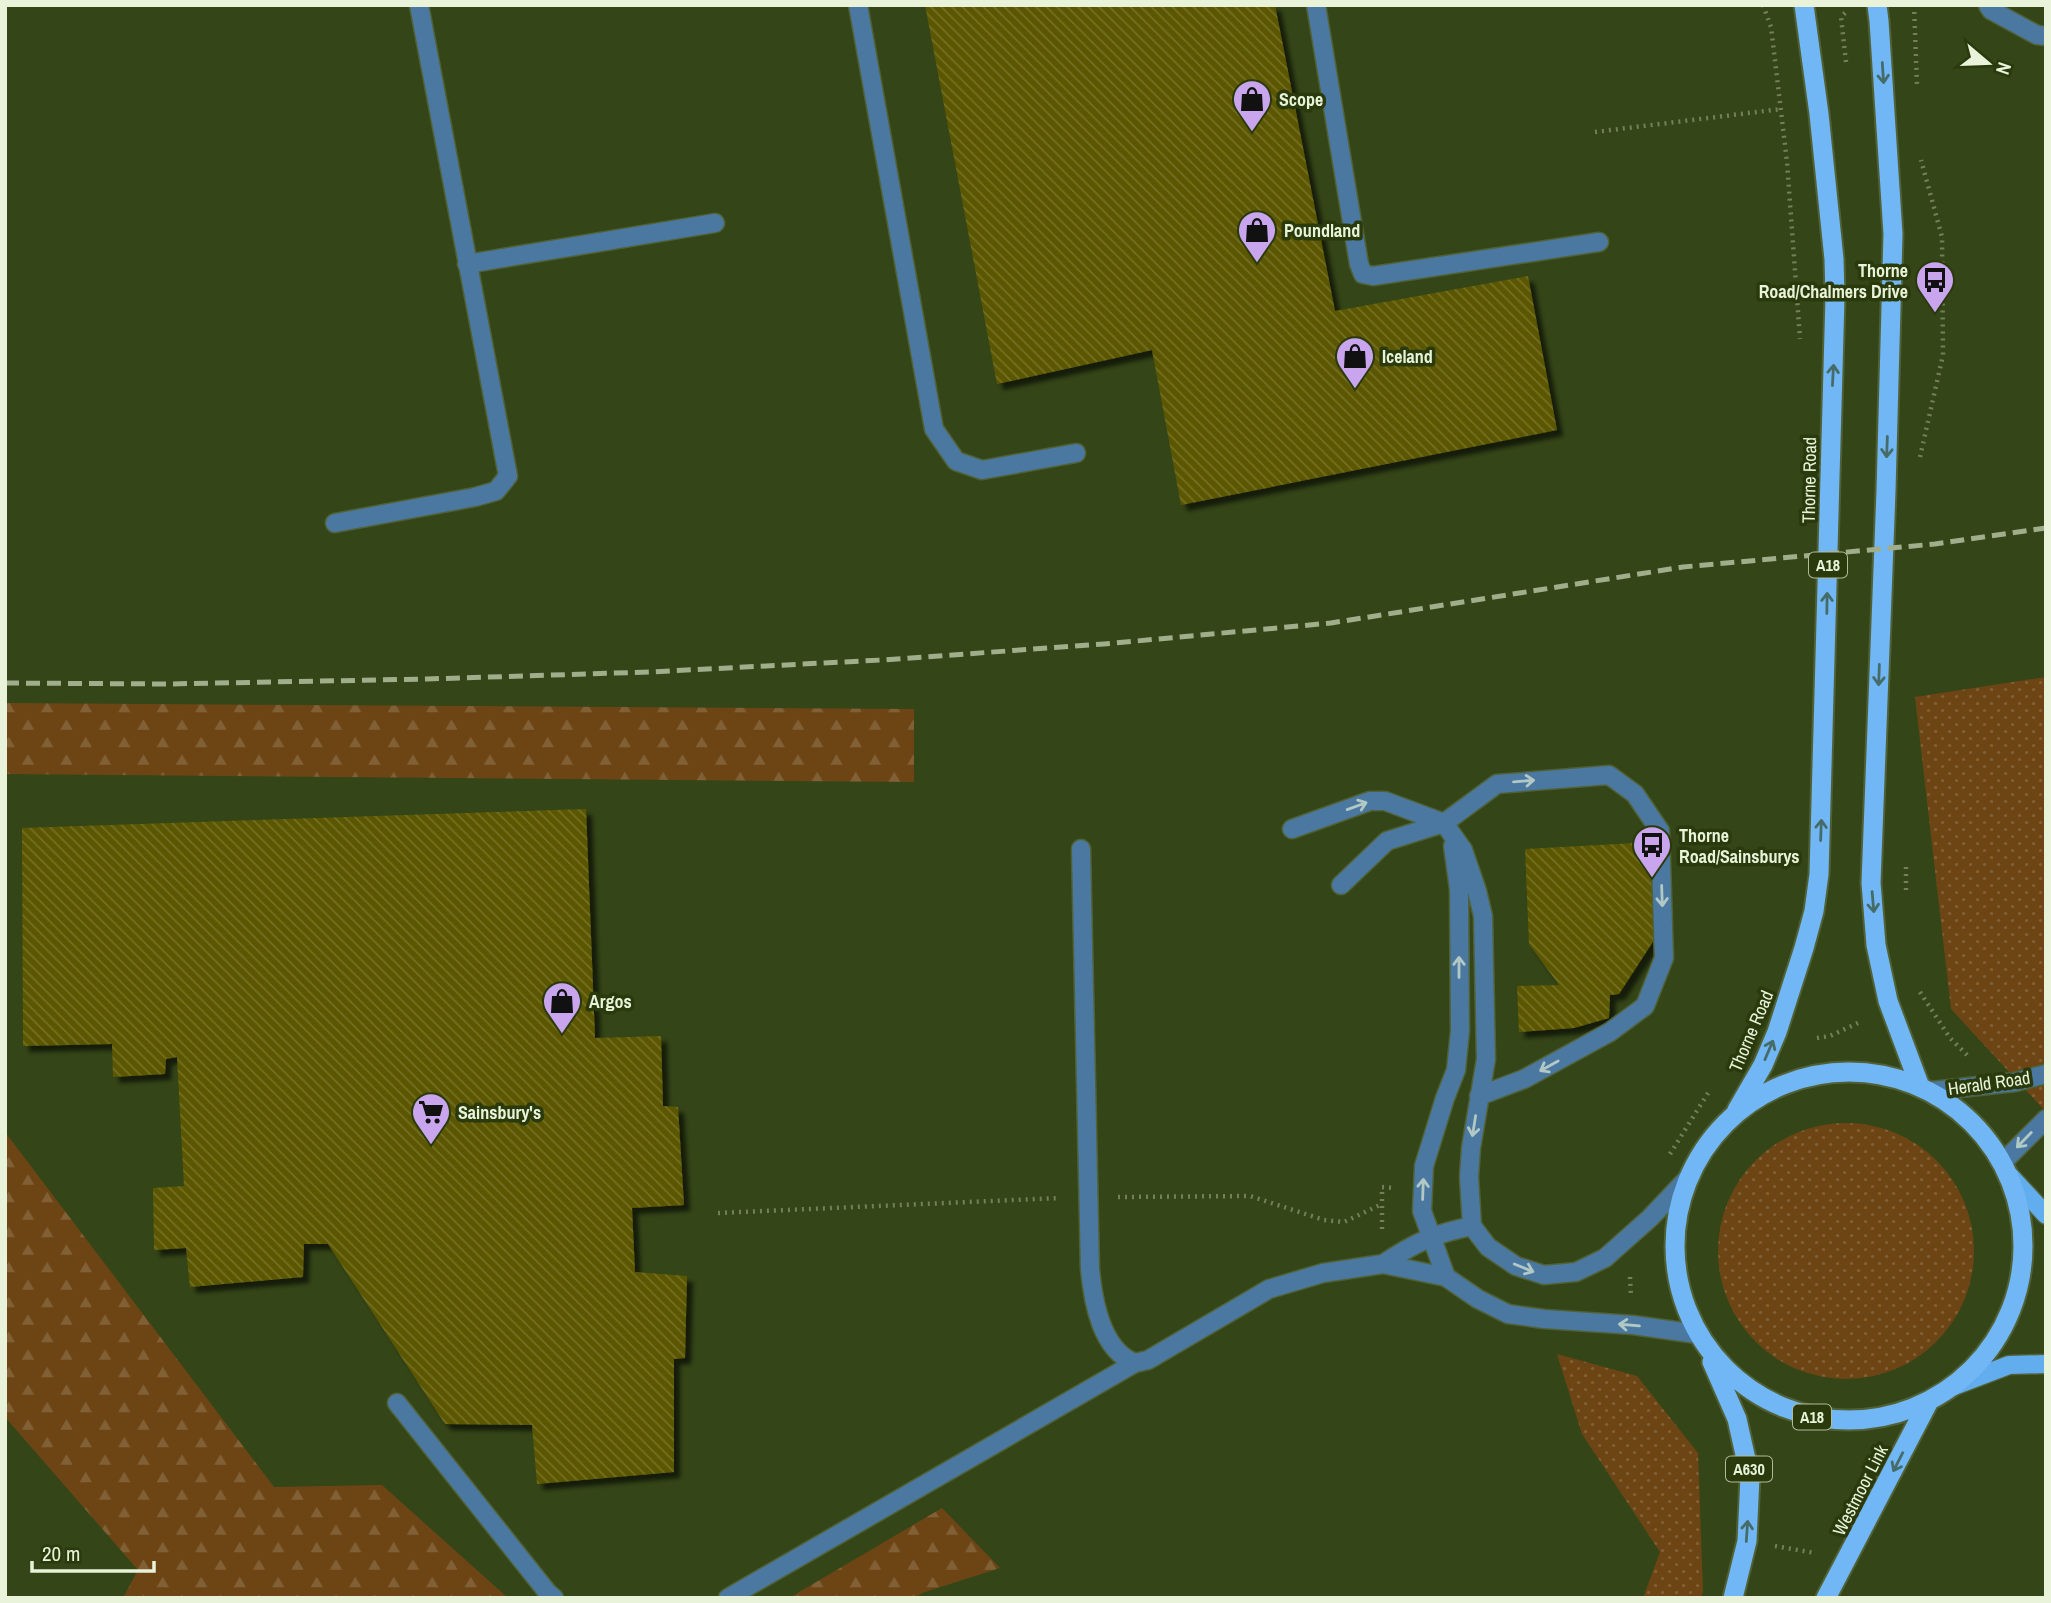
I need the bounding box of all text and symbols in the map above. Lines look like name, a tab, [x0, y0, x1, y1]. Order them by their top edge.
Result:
north arrow	[1953, 28, 2023, 98]
text: N	[1990, 59, 2018, 78]
one-way arrow	[1876, 61, 1889, 84]
shop icon: Scope	[1231, 78, 1273, 133]
place label: Scope	[1279, 87, 1323, 112]
shop icon: Poundland	[1236, 209, 1278, 264]
place label: Poundland	[1284, 218, 1360, 243]
place label: Thorne Road/Chalmers Drive	[1759, 258, 1908, 304]
bus stop icon: Thorne Road/Chalmers Drive	[1914, 259, 1956, 314]
shop icon: Iceland	[1334, 335, 1376, 390]
place label: Iceland	[1382, 344, 1433, 369]
one-way arrow	[1827, 364, 1840, 387]
one-way arrow	[1880, 436, 1894, 459]
street label: Thorne Road	[1796, 437, 1822, 523]
road number: A18	[1809, 552, 1847, 578]
one-way arrow	[1820, 592, 1834, 615]
one-way arrow	[1872, 663, 1886, 686]
one-way arrow	[1512, 774, 1535, 787]
one-way arrow	[1345, 799, 1367, 811]
one-way arrow	[1814, 819, 1827, 842]
place label: Thorne Road/Sainsburys	[1679, 823, 1800, 869]
bus stop icon: Thorne Road/Sainsburys	[1631, 824, 1673, 879]
one-way arrow	[1655, 884, 1669, 907]
one-way arrow	[1867, 890, 1880, 913]
one-way arrow	[1452, 956, 1466, 979]
shop icon: Argos	[541, 980, 583, 1035]
street label: Thorne Road	[1723, 986, 1779, 1076]
place label: Argos	[589, 989, 632, 1014]
one-way arrow	[1763, 1040, 1776, 1061]
one-way arrow	[1539, 1060, 1560, 1073]
street label: Herald Road	[1946, 1065, 2032, 1101]
supermarket icon: Sainsbury's	[410, 1091, 452, 1146]
place label: Sainsbury's	[458, 1100, 541, 1125]
one-way arrow	[1467, 1114, 1480, 1137]
one-way arrow	[2016, 1132, 2033, 1149]
one-way arrow	[1417, 1178, 1430, 1201]
one-way arrow	[1513, 1262, 1534, 1275]
one-way arrow	[1619, 1318, 1641, 1331]
road number: A18	[1793, 1404, 1831, 1429]
street label: Westmoor Link	[1826, 1440, 1894, 1540]
one-way arrow	[1891, 1451, 1904, 1472]
road number: A630	[1726, 1456, 1772, 1482]
one-way arrow	[1741, 1520, 1754, 1543]
scale bar	[32, 1530, 154, 1574]
text: 20 m	[42, 1539, 80, 1568]

